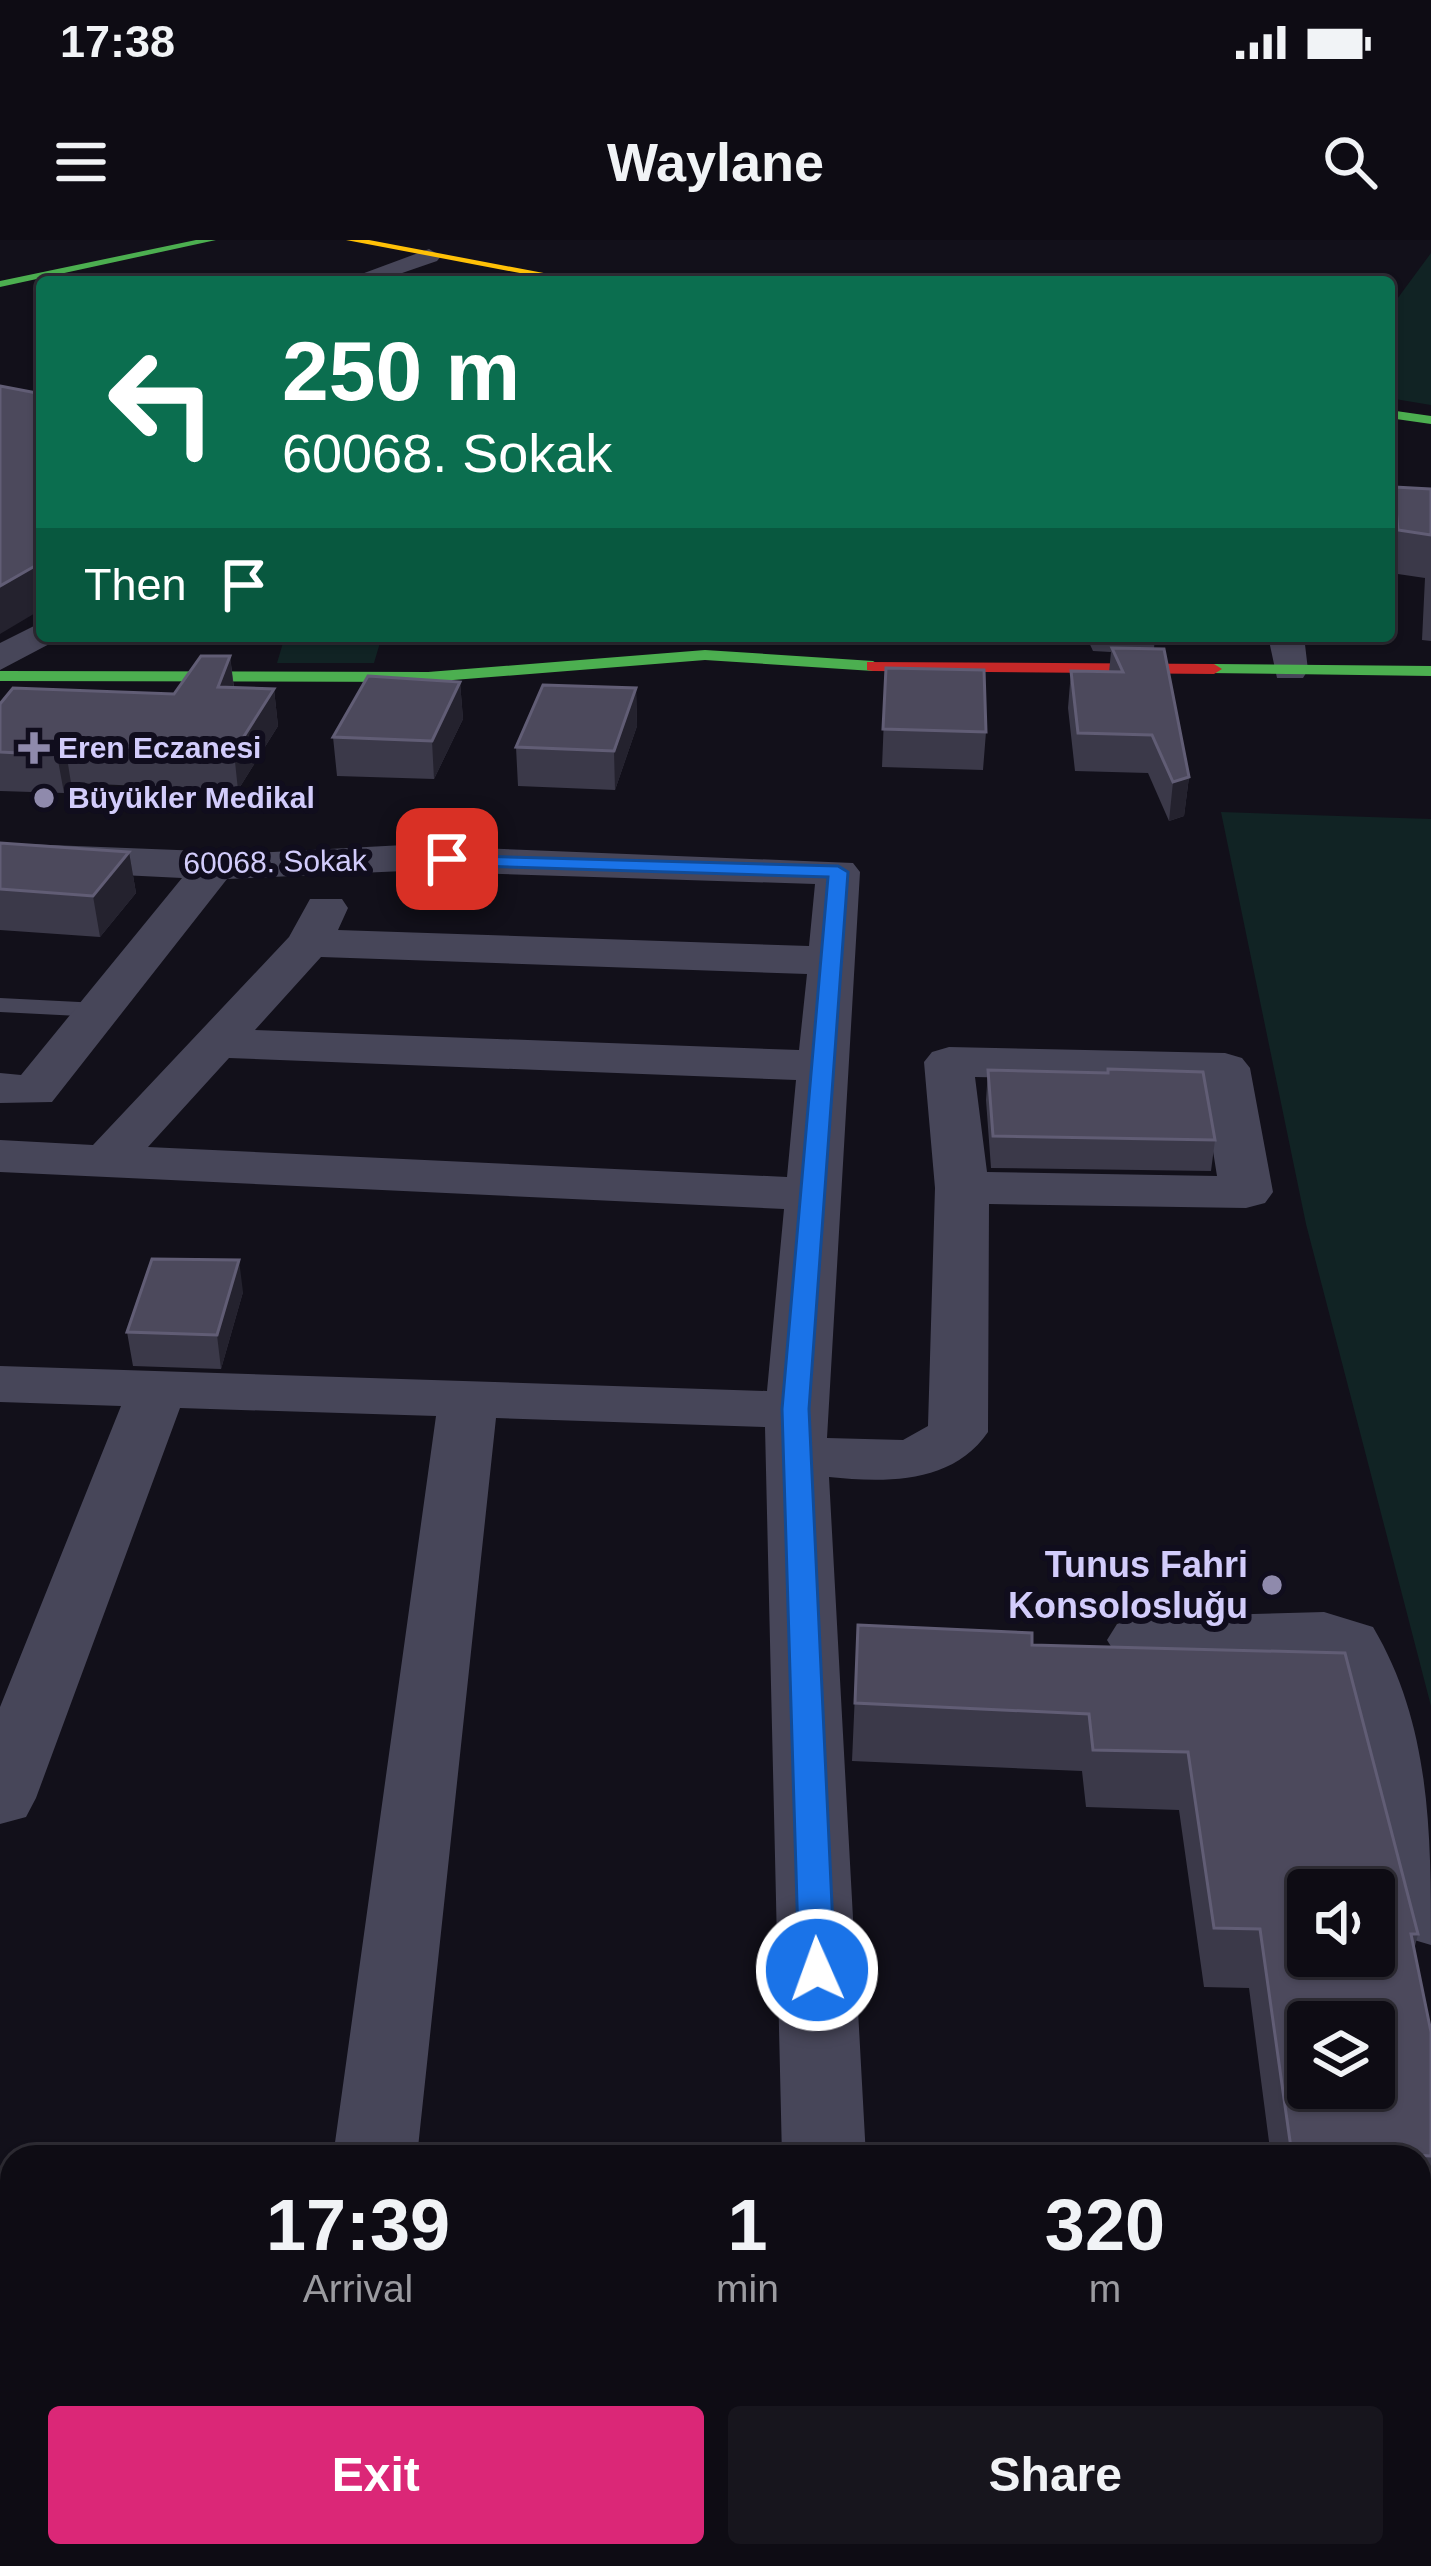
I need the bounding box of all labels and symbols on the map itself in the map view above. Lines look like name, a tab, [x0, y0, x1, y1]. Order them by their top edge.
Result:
place label: Eren Eczanesi	[58, 731, 261, 764]
marker: Eren Eczanesi	[21, 735, 47, 761]
place label: Büyükler Medikal	[68, 781, 315, 814]
marker: Büyükler Medikal	[31, 785, 57, 811]
pin	[396, 808, 498, 910]
street label: 60068. Sokak	[183, 843, 368, 880]
place label: Tunus Fahri Konsolosluğu	[1008, 1544, 1248, 1626]
marker: Tunus Fahri Konsolosluğu	[1259, 1572, 1285, 1598]
position arrow	[754, 1907, 880, 2033]

